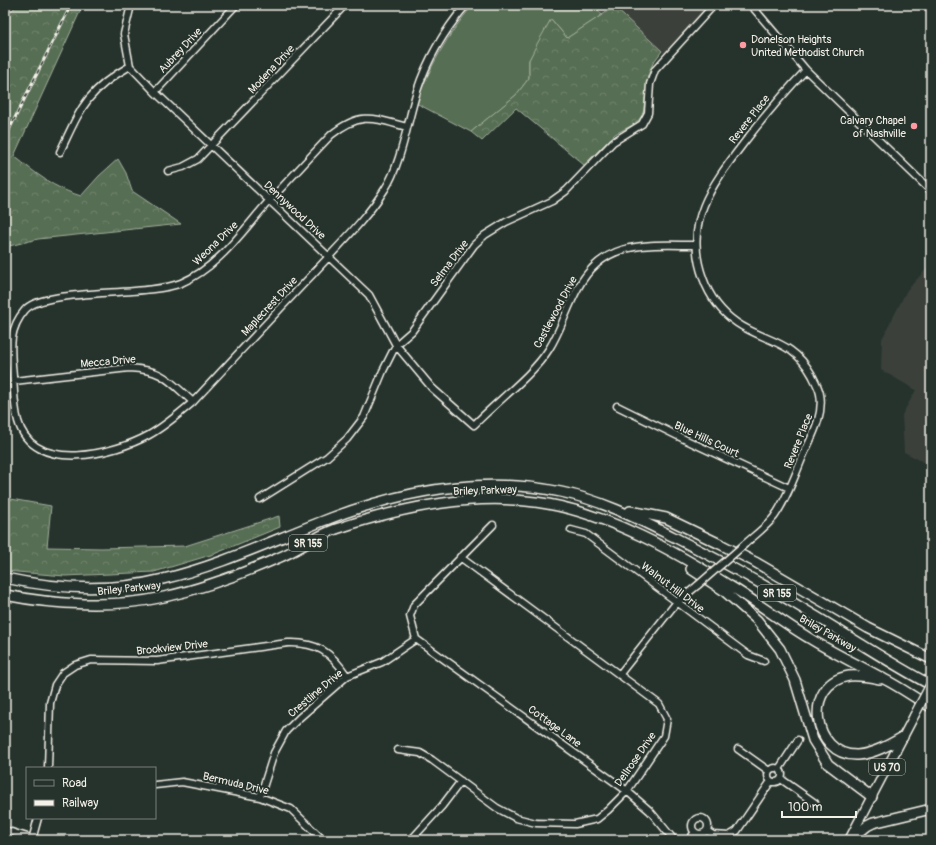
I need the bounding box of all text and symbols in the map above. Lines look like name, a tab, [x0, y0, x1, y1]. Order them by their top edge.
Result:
street label: Aubrey Drive	[156, 25, 205, 76]
place label: Donelson Heights United Methodist Church	[751, 33, 864, 59]
marker: Donelson Heights United Methodist Church	[738, 40, 748, 50]
street label: Modena Drive	[246, 42, 298, 96]
street label: Revere Place	[726, 92, 773, 146]
place label: Calvary Chapel of Nashville	[840, 114, 907, 140]
marker: Calvary Chapel of Nashville	[909, 121, 919, 131]
street label: Dennywood Drive	[261, 178, 329, 243]
street label: Weona Drive	[190, 218, 241, 268]
street label: Selma Drive	[428, 237, 472, 289]
street label: Castlewood Drive	[531, 273, 580, 351]
street label: Maplecrest Drive	[239, 274, 300, 339]
street label: Mecca Drive	[80, 353, 137, 370]
street label: Revere Place	[781, 411, 816, 471]
street label: Blue Hills Court	[672, 419, 742, 460]
street label: Briley Parkway	[453, 483, 517, 498]
road number: SR 155	[289, 535, 327, 551]
street label: Walnut Hill Drive	[639, 559, 707, 616]
street label: Briley Parkway	[97, 579, 162, 598]
road number: SR 155	[758, 585, 796, 601]
street label: Briley Parkway	[797, 612, 859, 655]
street label: Brookview Drive	[136, 637, 209, 658]
street label: Crestline Drive	[285, 666, 346, 720]
street label: Cottage Lane	[526, 703, 584, 750]
street label: Dellrose Drive	[612, 729, 659, 789]
road number: US 70	[869, 759, 905, 775]
legend	[26, 767, 156, 819]
street label: Bermuda Drive	[202, 770, 271, 798]
text: Road	[62, 776, 87, 791]
scale bar	[782, 793, 856, 819]
text: Railway	[62, 796, 98, 811]
text: 100 m	[788, 800, 823, 815]

